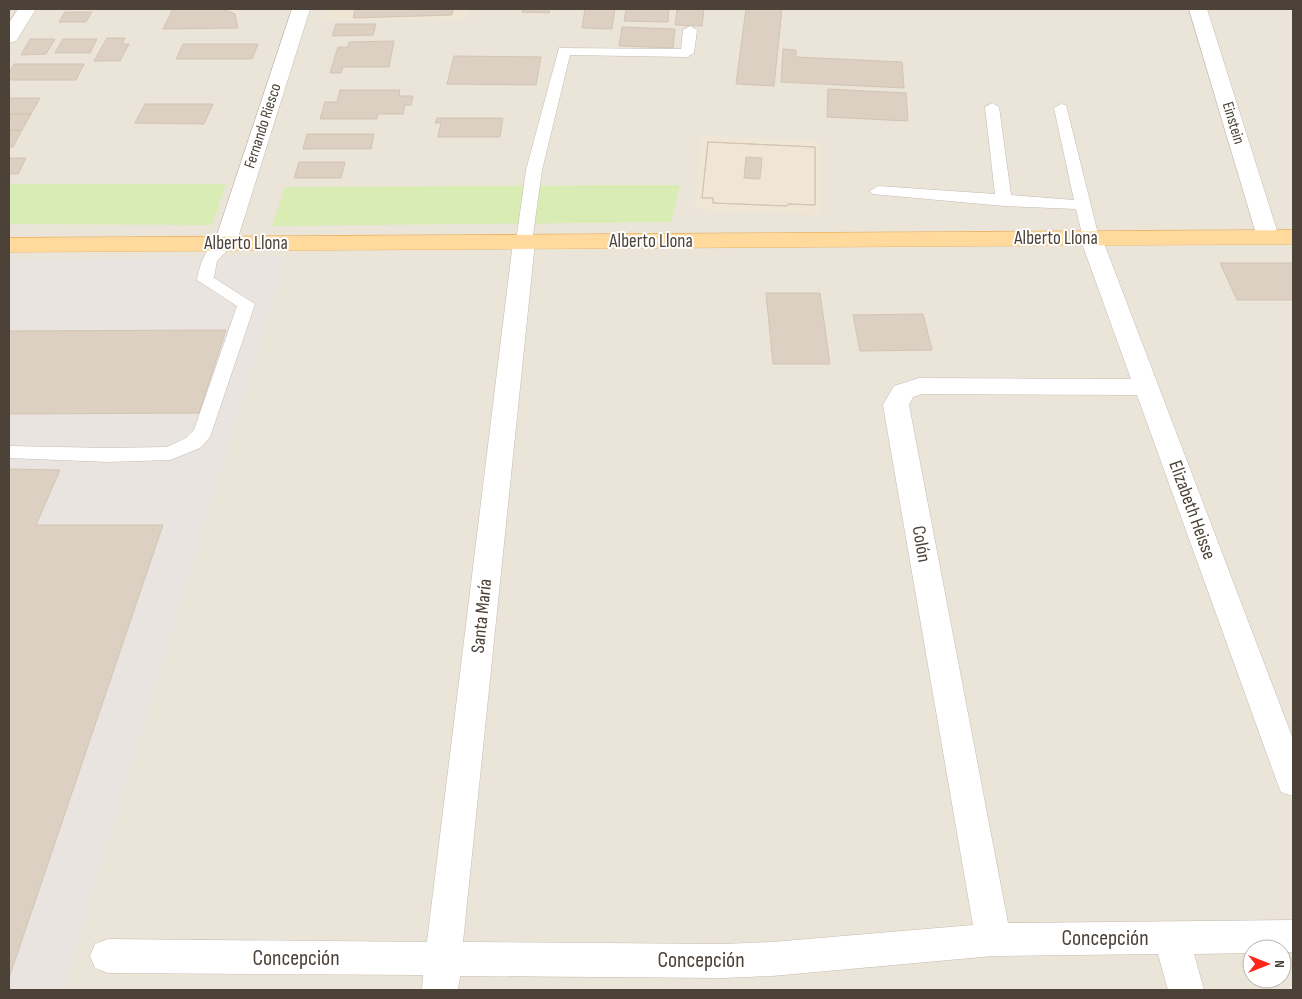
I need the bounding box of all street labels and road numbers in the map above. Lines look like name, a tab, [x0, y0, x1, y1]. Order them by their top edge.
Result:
street label: Fernando Riesco	[240, 81, 286, 171]
street label: Einstein	[1218, 100, 1248, 146]
street label: Alberto Llona	[1013, 227, 1098, 250]
street label: Alberto Llona	[608, 230, 693, 253]
street label: Alberto Llona	[203, 232, 288, 255]
street label: Elizabeth Heisse	[1163, 457, 1221, 563]
street label: Colón	[907, 524, 935, 564]
street label: Santa María	[467, 578, 497, 654]
street label: Concepción	[1061, 925, 1149, 952]
street label: Concepción	[252, 945, 340, 972]
street label: Concepción	[657, 947, 745, 974]

